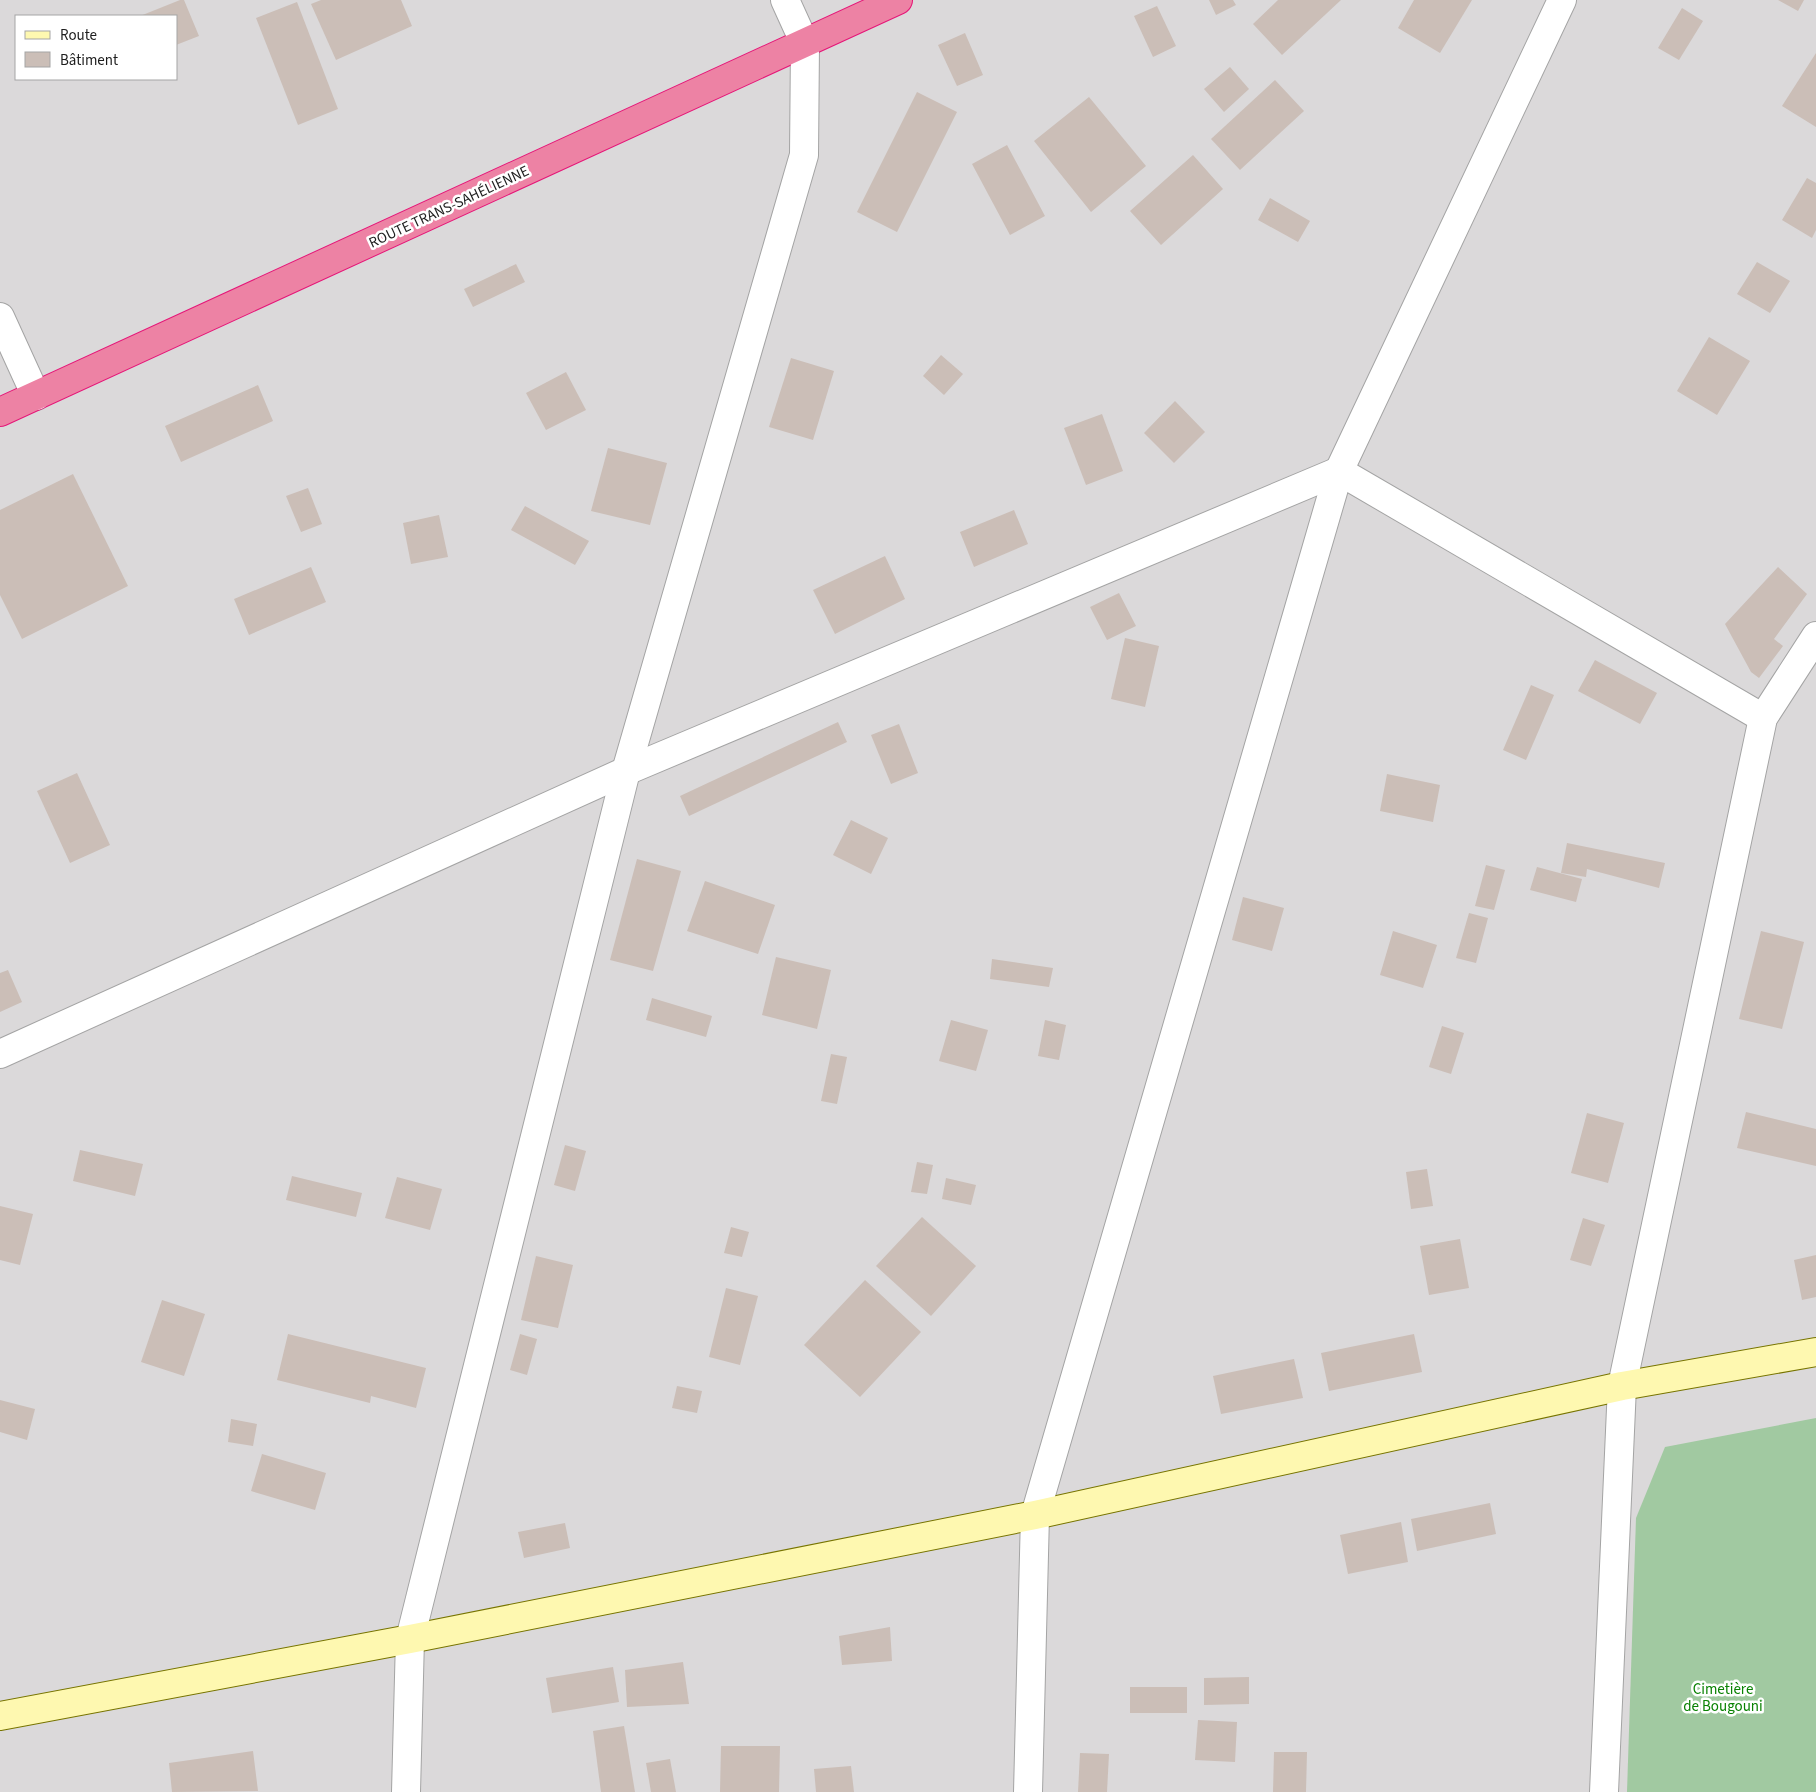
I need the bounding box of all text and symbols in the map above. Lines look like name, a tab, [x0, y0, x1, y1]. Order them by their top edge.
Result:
legend	[15, 15, 178, 80]
text: Route	[60, 25, 97, 46]
text: Bâtiment	[60, 50, 118, 71]
street label: ROUTE TRANS-SAHÉLIENNE	[366, 161, 533, 253]
park label: Cimetière de Bougouni	[1683, 1679, 1763, 1717]

